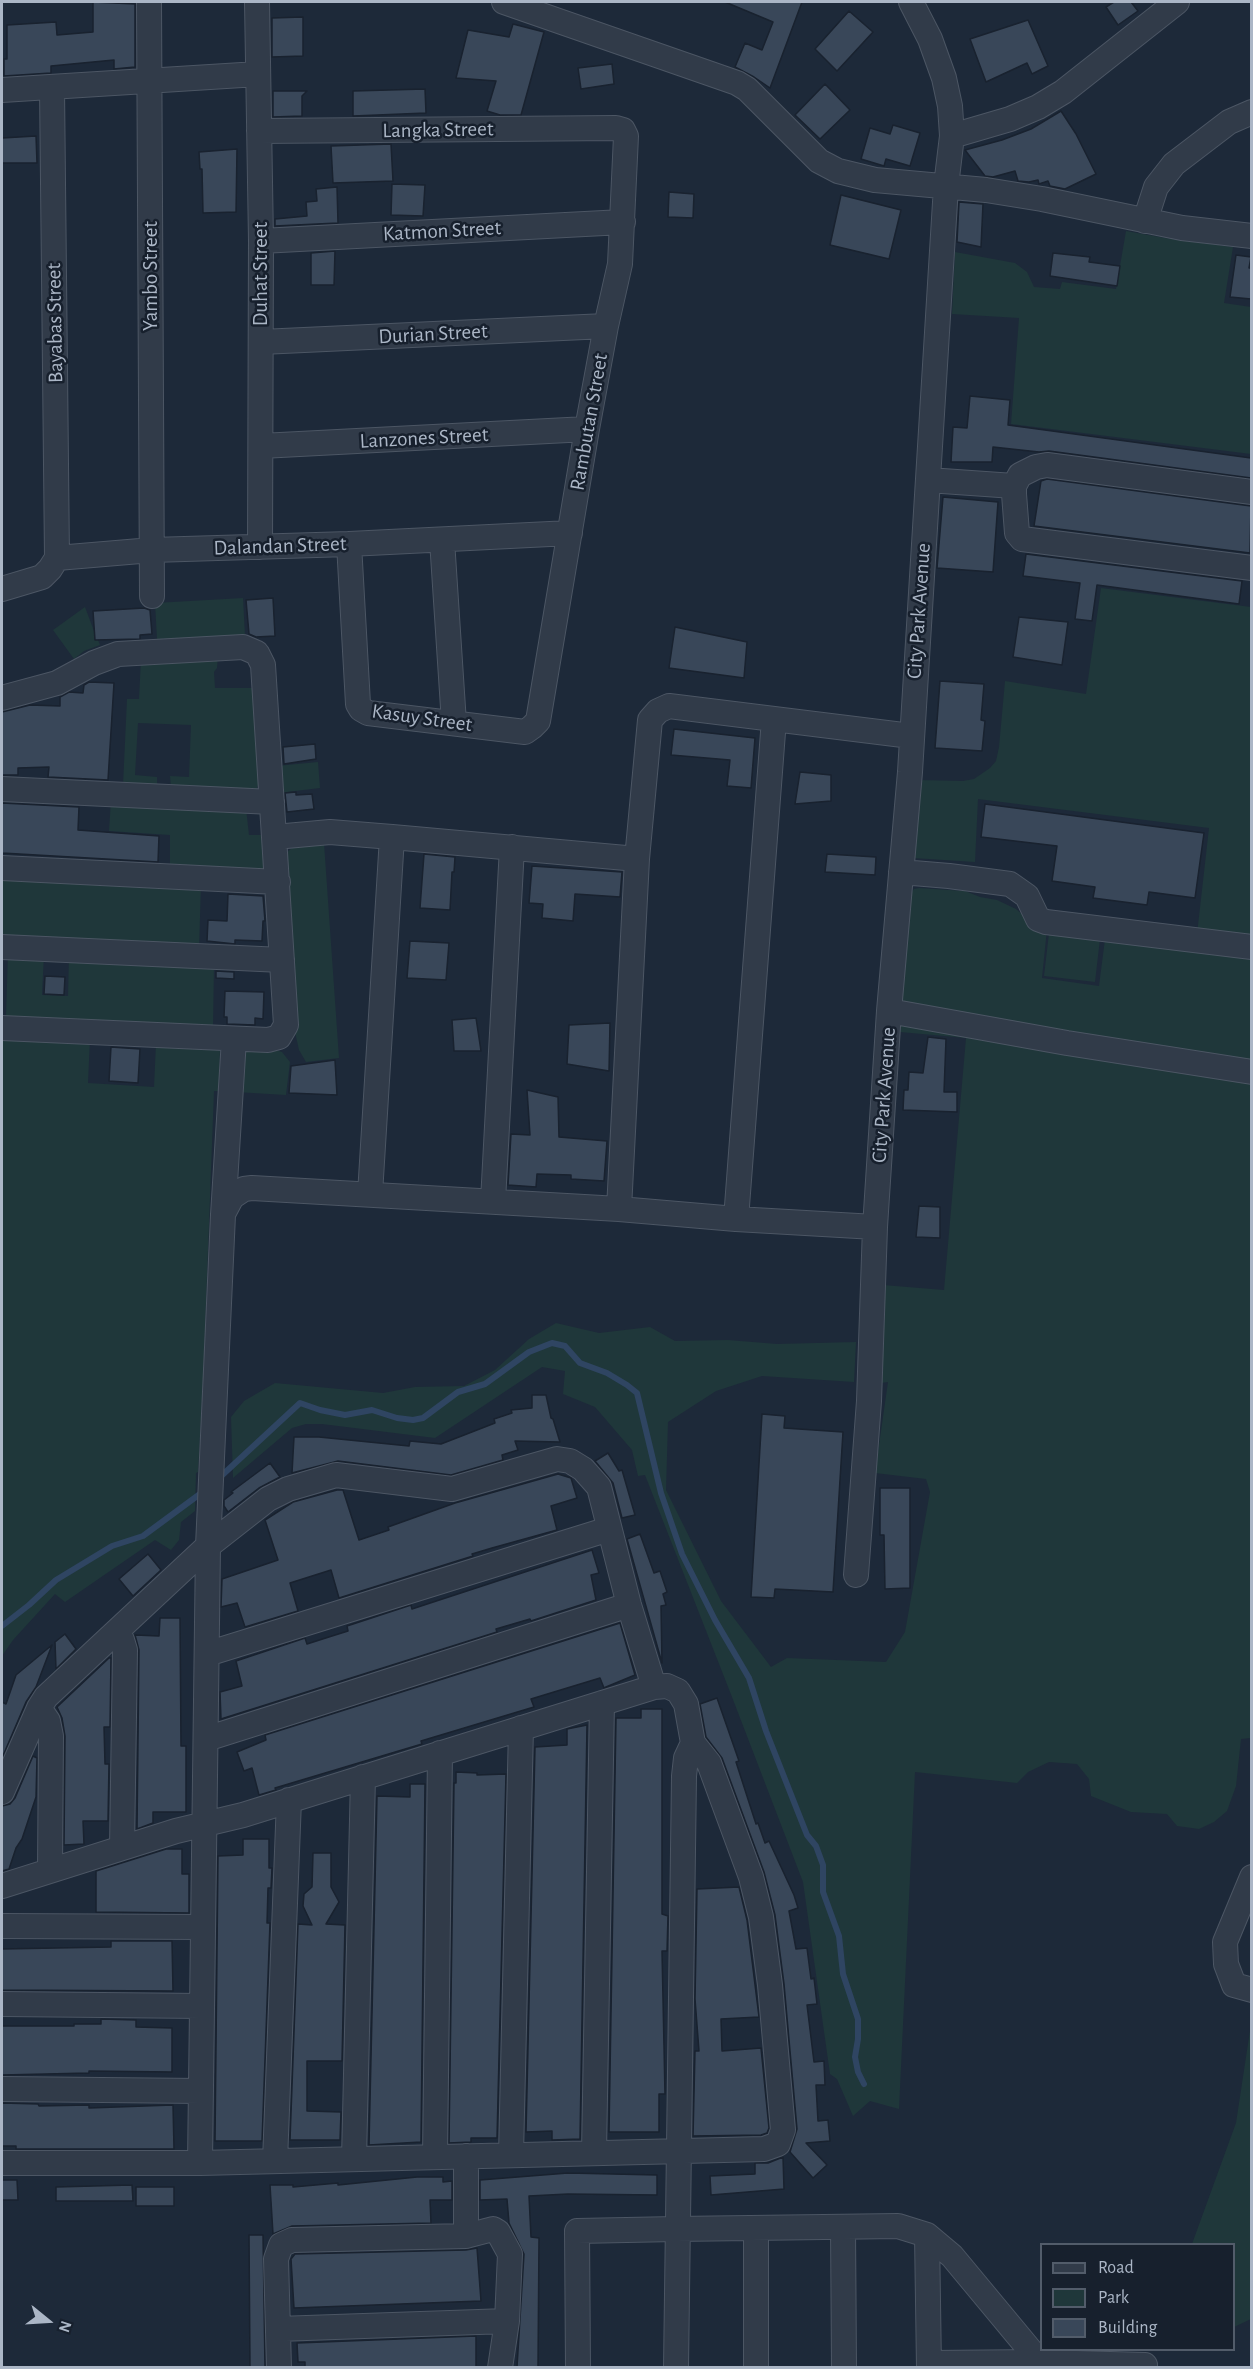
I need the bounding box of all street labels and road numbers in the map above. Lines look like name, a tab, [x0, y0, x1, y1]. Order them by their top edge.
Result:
street label: Langka Street	[382, 116, 494, 144]
street label: Katmon Street	[382, 215, 502, 247]
street label: Yambo Street	[138, 221, 164, 331]
street label: Duhat Street	[248, 222, 274, 326]
street label: Bayabas Street	[41, 263, 69, 383]
street label: Durian Street	[378, 319, 488, 349]
street label: Rambutan Street	[565, 351, 613, 493]
street label: Lanzones Street	[359, 422, 489, 454]
street label: Dalandan Street	[213, 531, 347, 561]
street label: City Park Avenue	[902, 542, 936, 680]
street label: Kasuy Street	[370, 698, 474, 738]
street label: City Park Avenue	[867, 1026, 901, 1164]

